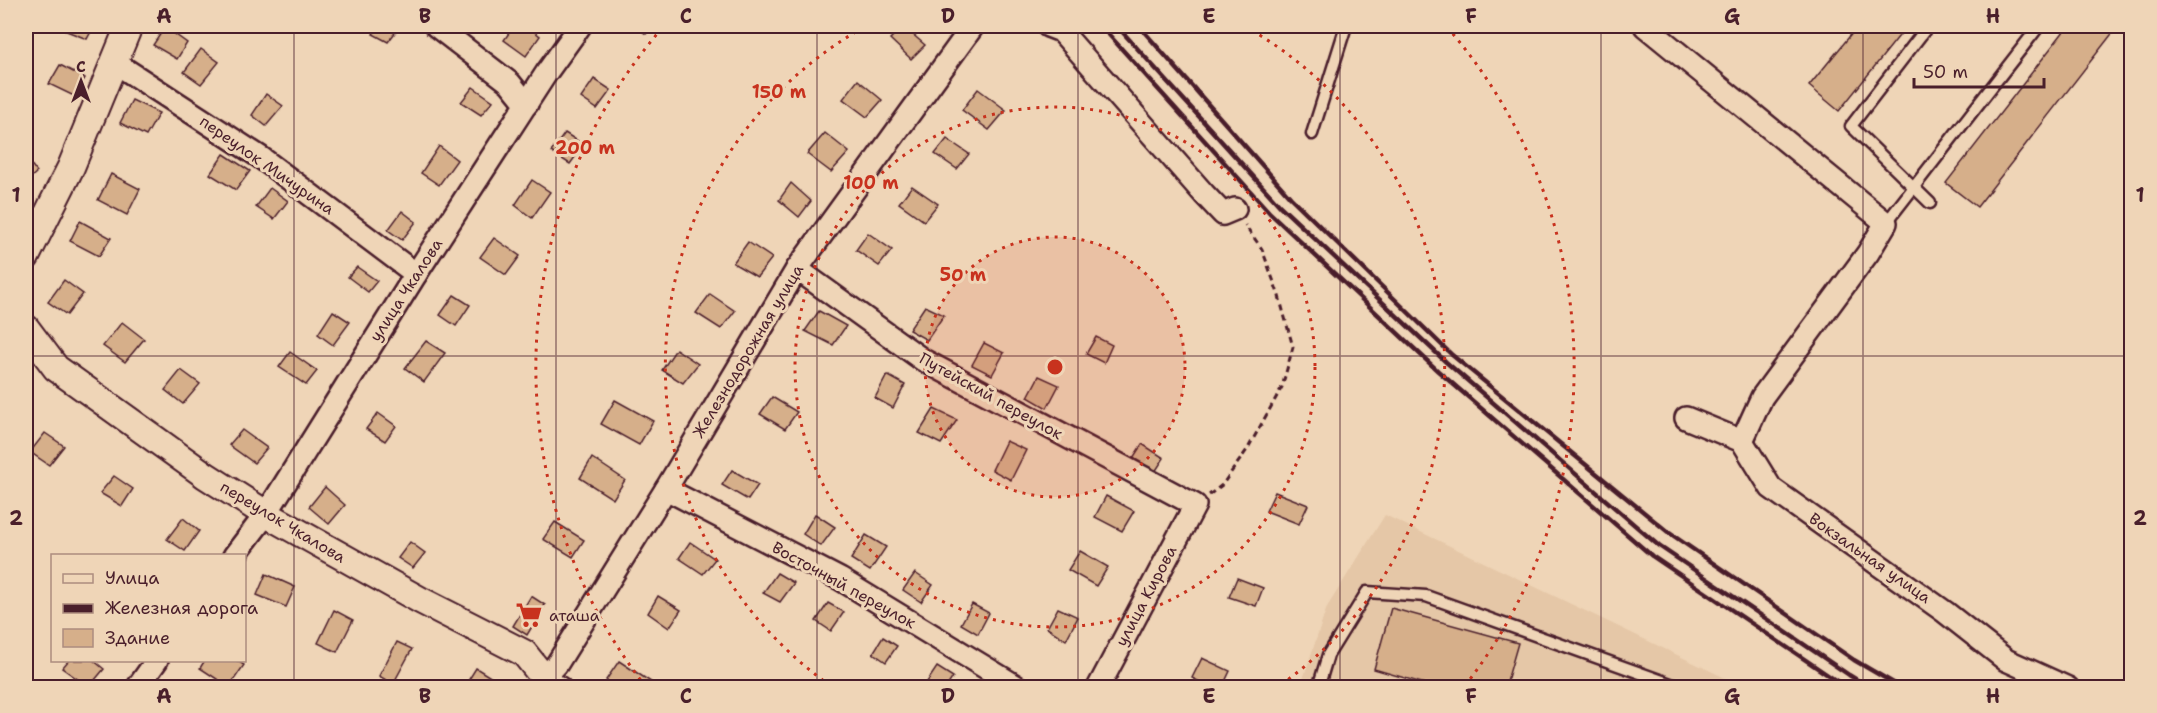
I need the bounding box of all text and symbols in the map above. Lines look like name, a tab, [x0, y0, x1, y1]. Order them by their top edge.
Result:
text: A	[156, 3, 172, 29]
text: B	[419, 3, 431, 29]
text: C	[680, 3, 692, 29]
text: D	[941, 3, 955, 29]
text: E	[1202, 3, 1216, 29]
text: F	[1465, 3, 1477, 29]
text: G	[1724, 3, 1740, 29]
text: H	[1986, 3, 2000, 29]
north arrow	[51, 51, 111, 111]
scale bar	[1914, 51, 2044, 89]
text: С	[76, 56, 86, 77]
text: 50 m	[1923, 60, 1968, 84]
text: 150 m	[752, 80, 807, 104]
street label: переулок Мичурина	[196, 111, 338, 219]
text: 200 m	[555, 136, 616, 160]
text: 100 m	[843, 171, 899, 195]
text: 1	[11, 182, 21, 208]
text: 1	[2135, 182, 2145, 208]
street label: улица Чкалова	[365, 235, 447, 345]
street label: Железнодорожная улица	[688, 260, 808, 442]
text: 50 m	[940, 263, 987, 287]
street label: Путейский переулок	[916, 348, 1067, 444]
centre of rings	[1045, 357, 1065, 377]
street label: переулок Чкалова	[217, 476, 349, 568]
text: 2	[9, 505, 23, 531]
text: 2	[2133, 505, 2147, 531]
street label: Вокзальная улица	[1805, 508, 1935, 608]
street label: Восточный переулок	[768, 537, 920, 634]
street label: улица Кирова	[1111, 542, 1181, 650]
legend	[51, 554, 246, 662]
text: Улица	[105, 566, 159, 590]
text: Железная дорога	[105, 596, 258, 620]
supermarket icon: аташа	[514, 600, 544, 630]
place label: аташа	[549, 605, 600, 626]
text: Здание	[105, 626, 170, 650]
text: A	[156, 683, 172, 709]
text: B	[419, 683, 431, 709]
text: C	[680, 683, 692, 709]
text: D	[941, 683, 955, 709]
text: E	[1202, 683, 1216, 709]
text: F	[1465, 683, 1477, 709]
text: G	[1724, 683, 1740, 709]
text: H	[1986, 683, 2000, 709]

